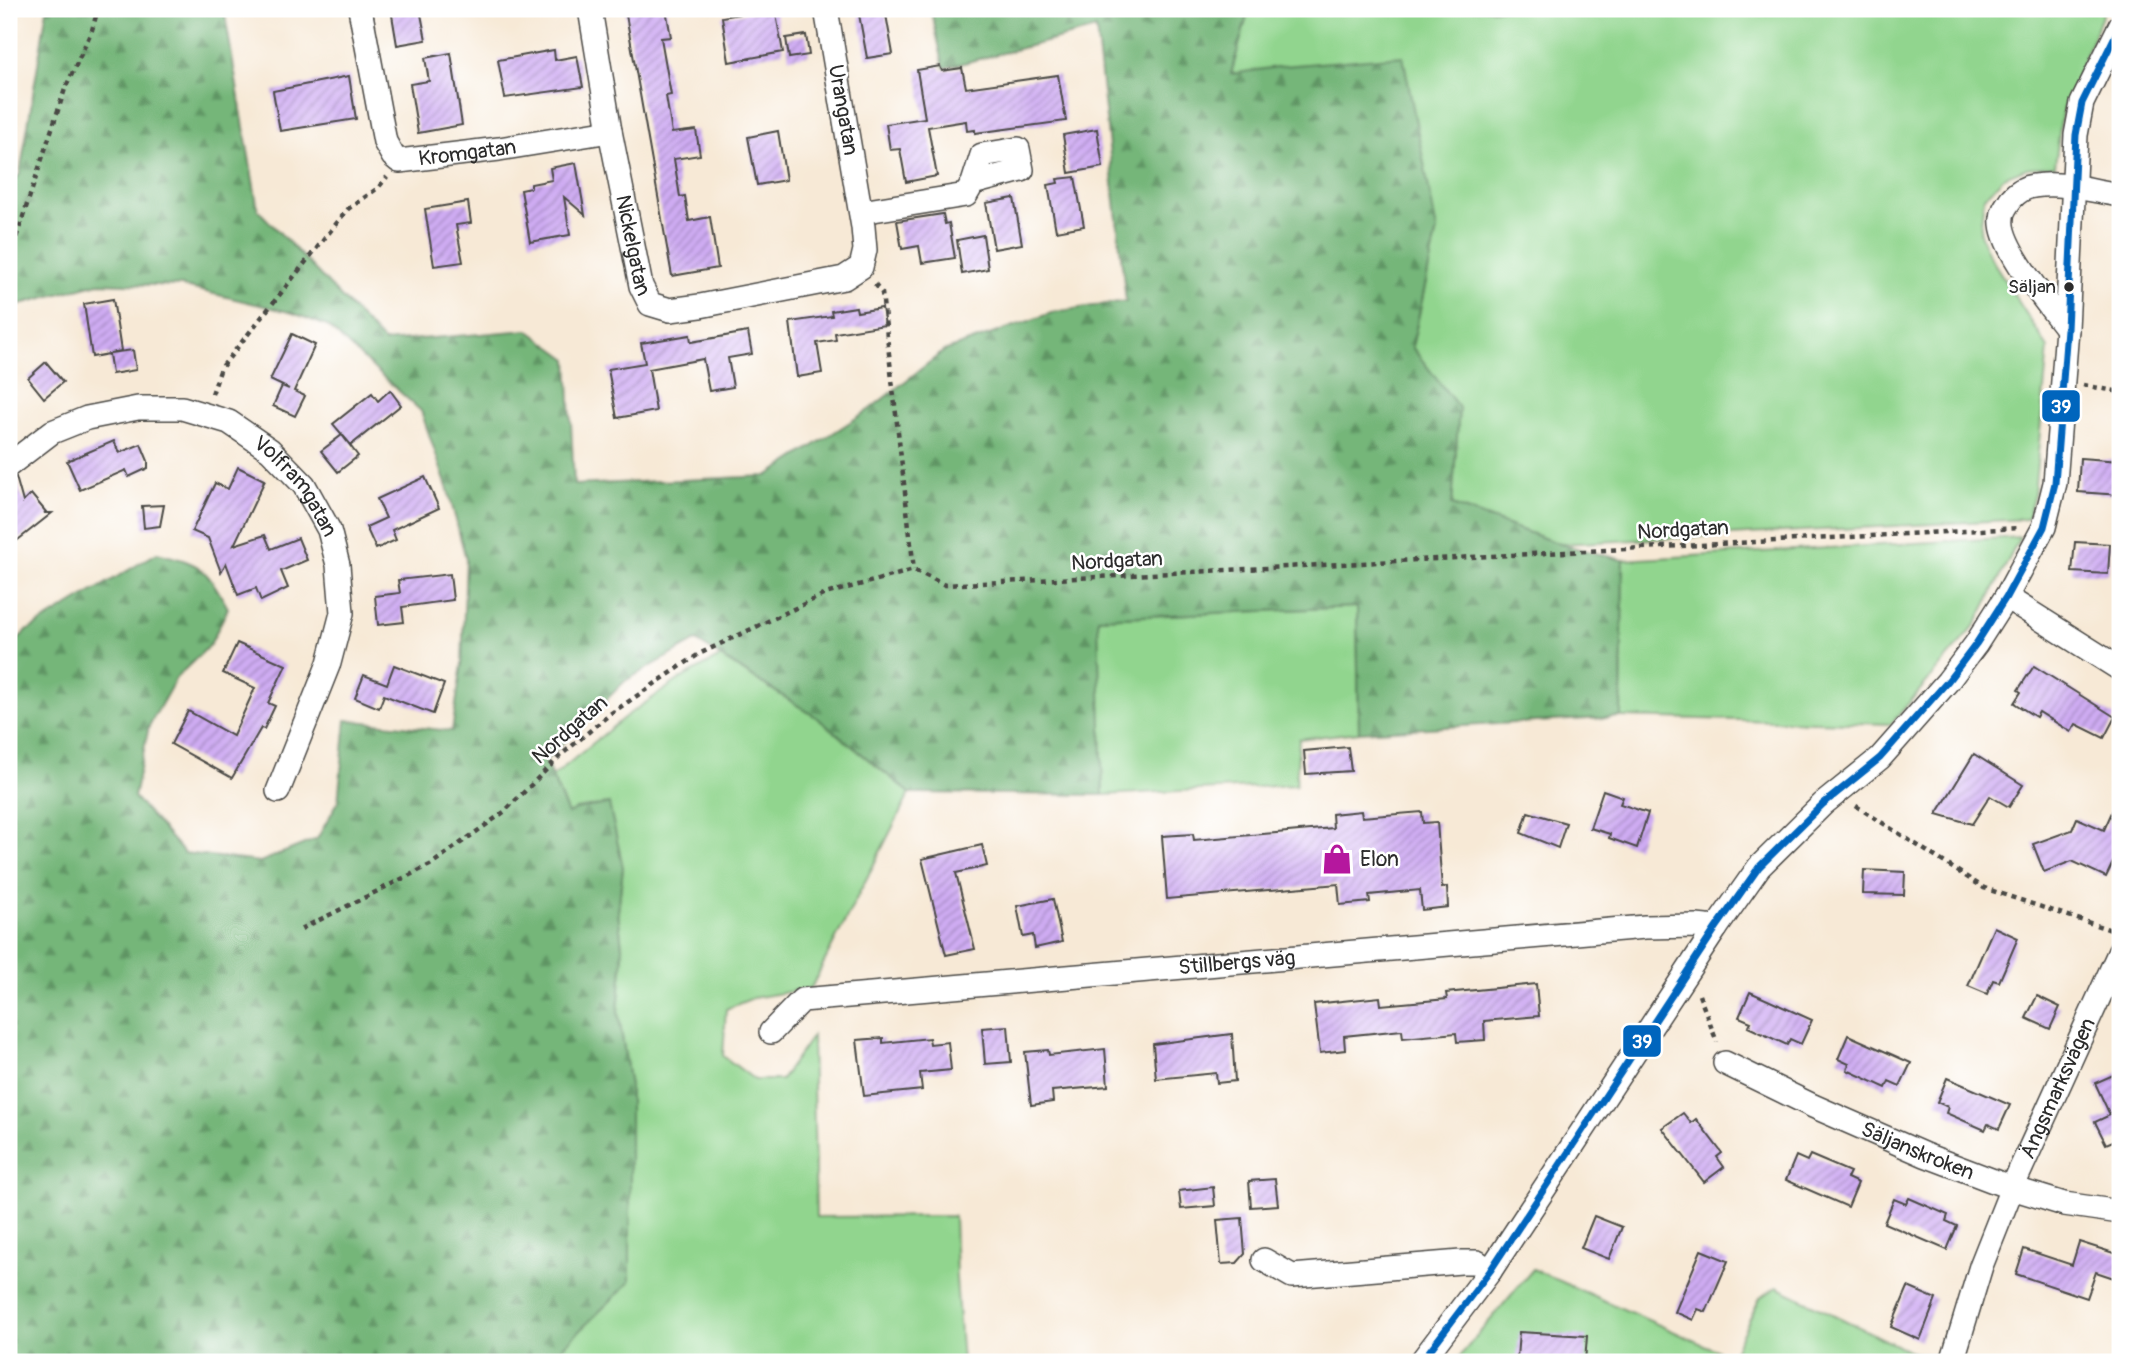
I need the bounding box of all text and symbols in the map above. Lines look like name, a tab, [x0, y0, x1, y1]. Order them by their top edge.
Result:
street label: Urangatan	[822, 63, 864, 157]
street label: Kromgatan	[417, 133, 518, 172]
street label: Nickelgatan	[610, 192, 657, 300]
place label: Säljan	[2008, 275, 2056, 299]
marker: Säljan	[2062, 280, 2076, 294]
line badge: 39	[2041, 389, 2081, 423]
text: 39	[2051, 395, 2071, 419]
street label: Volframgatan	[248, 429, 343, 541]
street label: Nordgatan	[1636, 514, 1730, 546]
street label: Nordgatan	[1070, 545, 1164, 577]
street label: Nordgatan	[526, 690, 614, 770]
shop icon: Elon	[1320, 842, 1354, 876]
place label: Elon	[1360, 846, 1399, 873]
street label: Stillbergs väg	[1177, 944, 1296, 981]
street label: Ängsmarksvägen	[2014, 1013, 2101, 1163]
line badge: 39	[1622, 1024, 1662, 1058]
text: 39	[1632, 1030, 1652, 1054]
street label: Säljanskroken	[1857, 1115, 1978, 1186]

